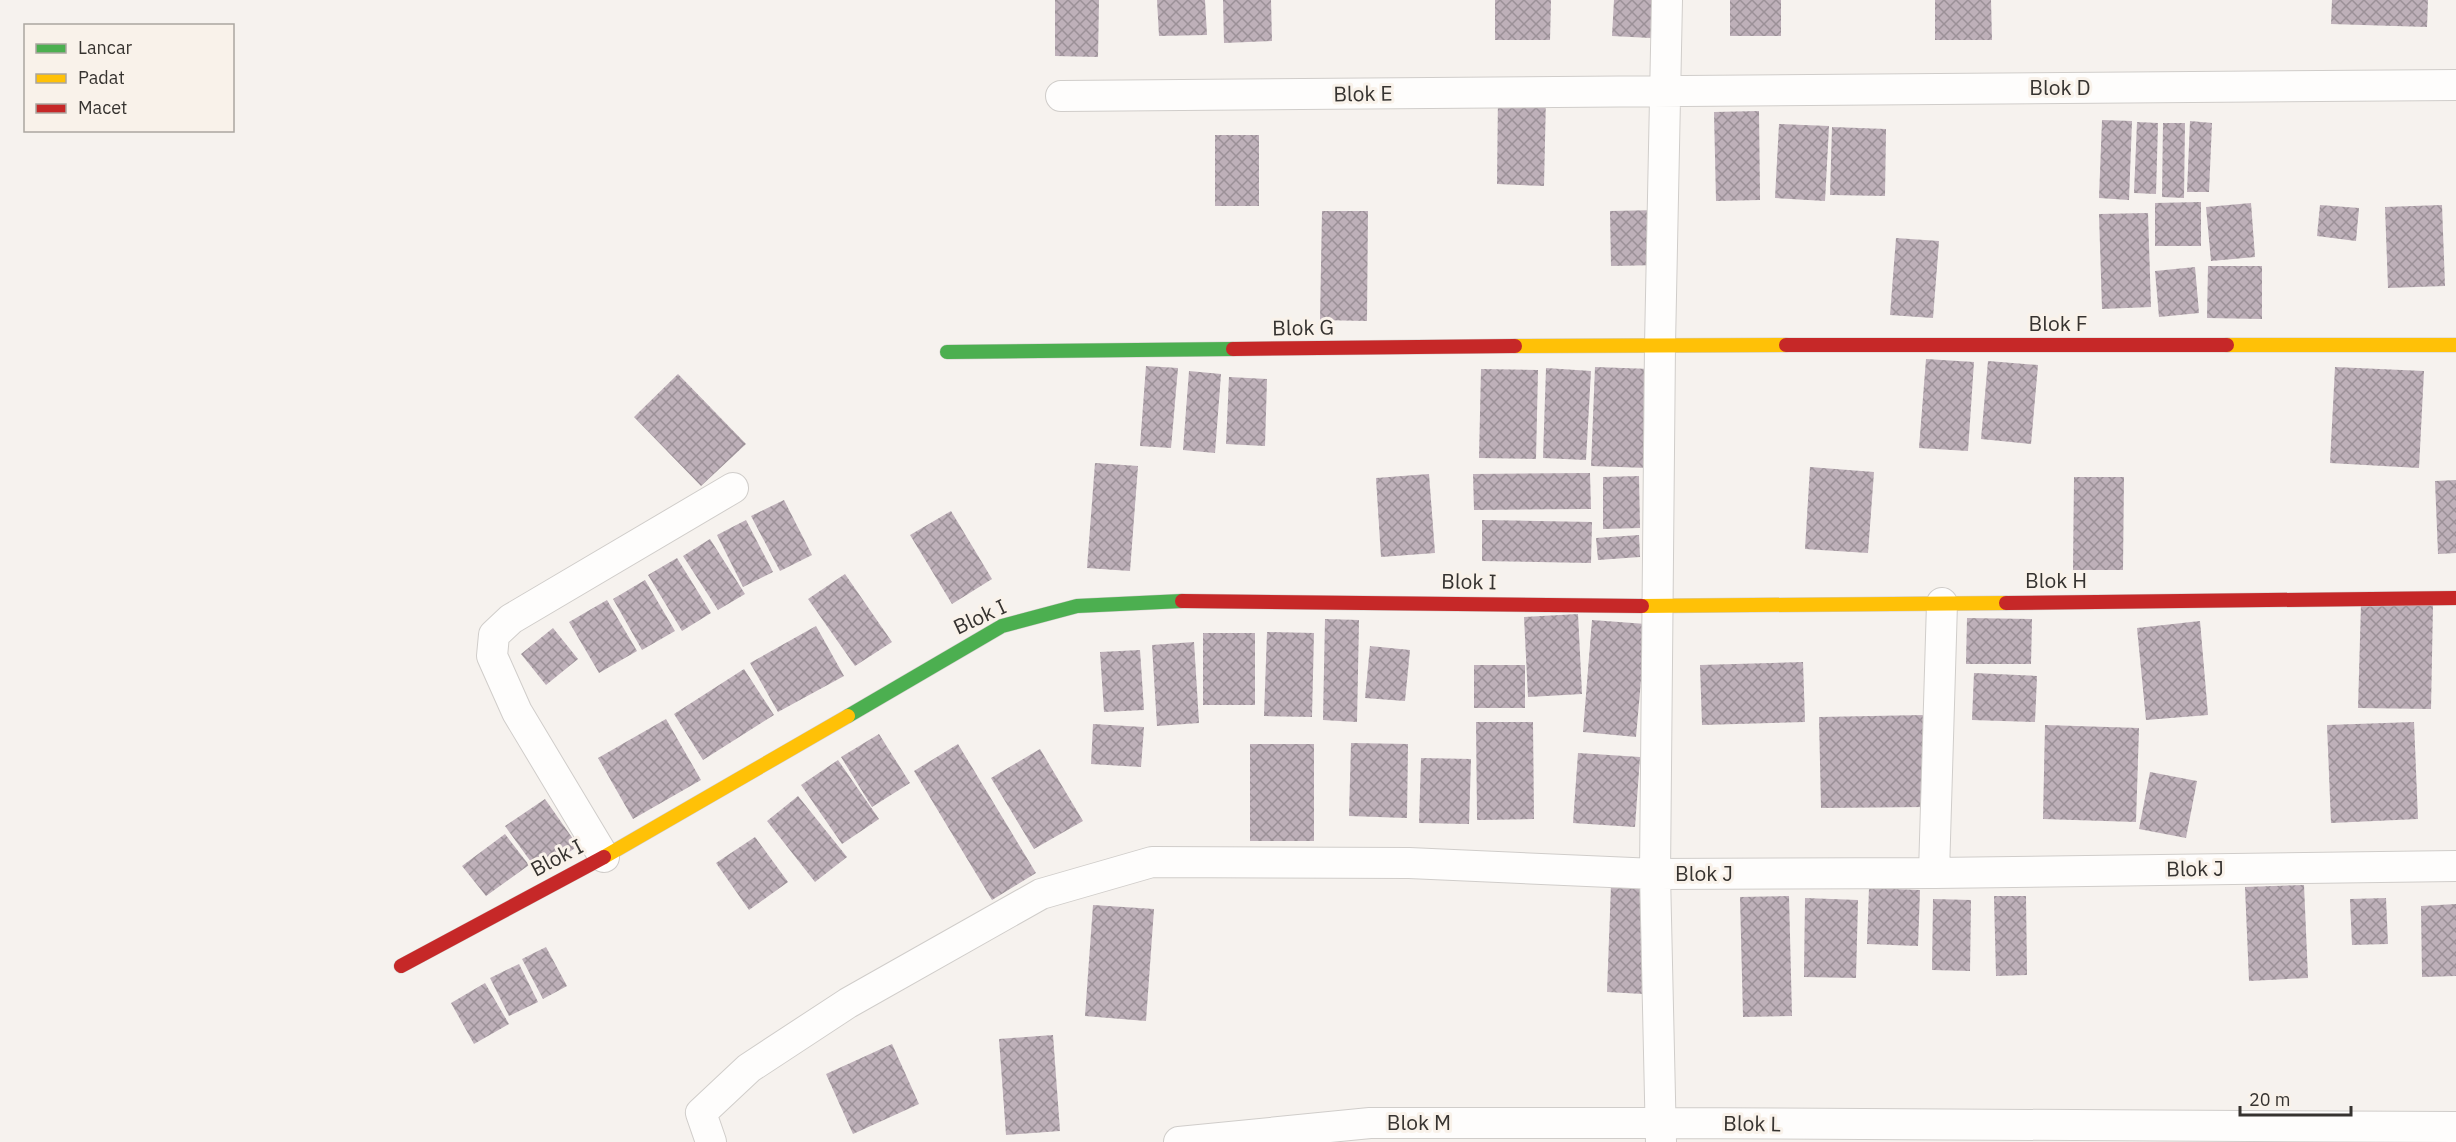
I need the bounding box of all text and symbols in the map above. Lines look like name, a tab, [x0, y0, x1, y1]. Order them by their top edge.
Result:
legend	[24, 24, 234, 132]
text: Lancar	[78, 36, 133, 59]
text: Padat	[78, 66, 125, 89]
street label: Blok D	[2029, 73, 2091, 101]
street label: Blok E	[1333, 78, 1393, 108]
text: Macet	[78, 96, 127, 119]
street label: Blok F	[2029, 309, 2087, 337]
street label: Blok G	[1272, 312, 1334, 342]
street label: Blok H	[2025, 566, 2087, 594]
street label: Blok I	[1441, 567, 1497, 595]
street label: Blok I	[948, 592, 1011, 641]
street label: Blok I	[525, 832, 588, 883]
street label: Blok J	[2166, 853, 2224, 883]
street label: Blok J	[1675, 859, 1733, 887]
scale bar	[2240, 1079, 2351, 1117]
text: 20 m	[2249, 1088, 2291, 1111]
street label: Blok M	[1387, 1108, 1451, 1136]
street label: Blok L	[1723, 1108, 1781, 1138]

